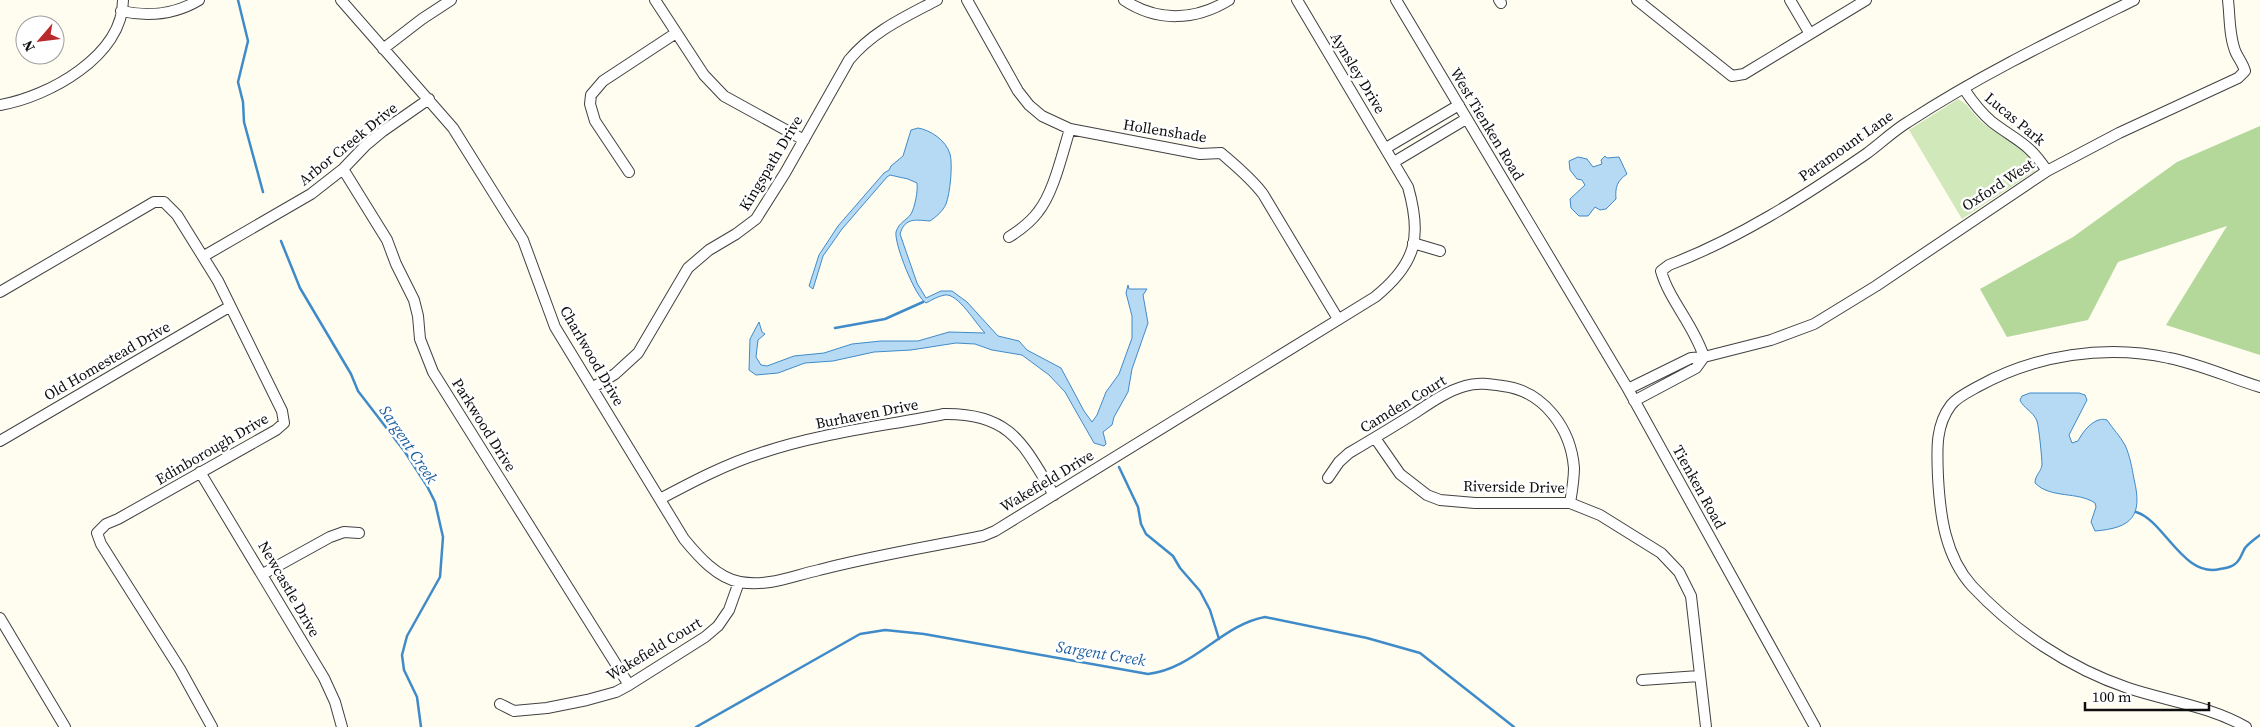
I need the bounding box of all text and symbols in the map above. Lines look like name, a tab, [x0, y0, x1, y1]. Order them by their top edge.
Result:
north arrow	[15, 15, 65, 65]
street label: Aynsley Drive	[1326, 28, 1391, 118]
text: N	[17, 37, 40, 55]
street label: West Tienken Road	[1445, 63, 1530, 184]
street label: Lucas Park	[1981, 87, 2051, 151]
street label: Arbor Creek Drive	[294, 97, 402, 190]
street label: Paramount Lane	[1794, 105, 1898, 186]
street label: Kingspath Drive	[734, 111, 807, 214]
street label: Hollenshade	[1122, 114, 1209, 148]
street label: Oxford West	[1958, 153, 2038, 216]
street label: Charlwood Drive	[555, 302, 630, 410]
street label: Old Homestead Drive	[40, 316, 174, 405]
street label: Camden Court	[1356, 370, 1450, 438]
street label: Parkwood Drive	[447, 374, 522, 476]
street label: Burhaven Drive	[814, 393, 920, 434]
water label: Sargent Creek	[375, 400, 444, 488]
street label: Edinborough Drive	[151, 408, 272, 489]
street label: Tienken Road	[1668, 441, 1731, 533]
street label: Wakefield Drive	[996, 444, 1098, 517]
street label: Riverside Drive	[1463, 475, 1565, 498]
street label: Newcastle Drive	[253, 537, 326, 641]
street label: Wakefield Court	[602, 612, 705, 685]
water label: Sargent Creek	[1055, 635, 1148, 671]
scale bar	[2085, 680, 2209, 712]
text: 100 m	[2092, 686, 2132, 707]

